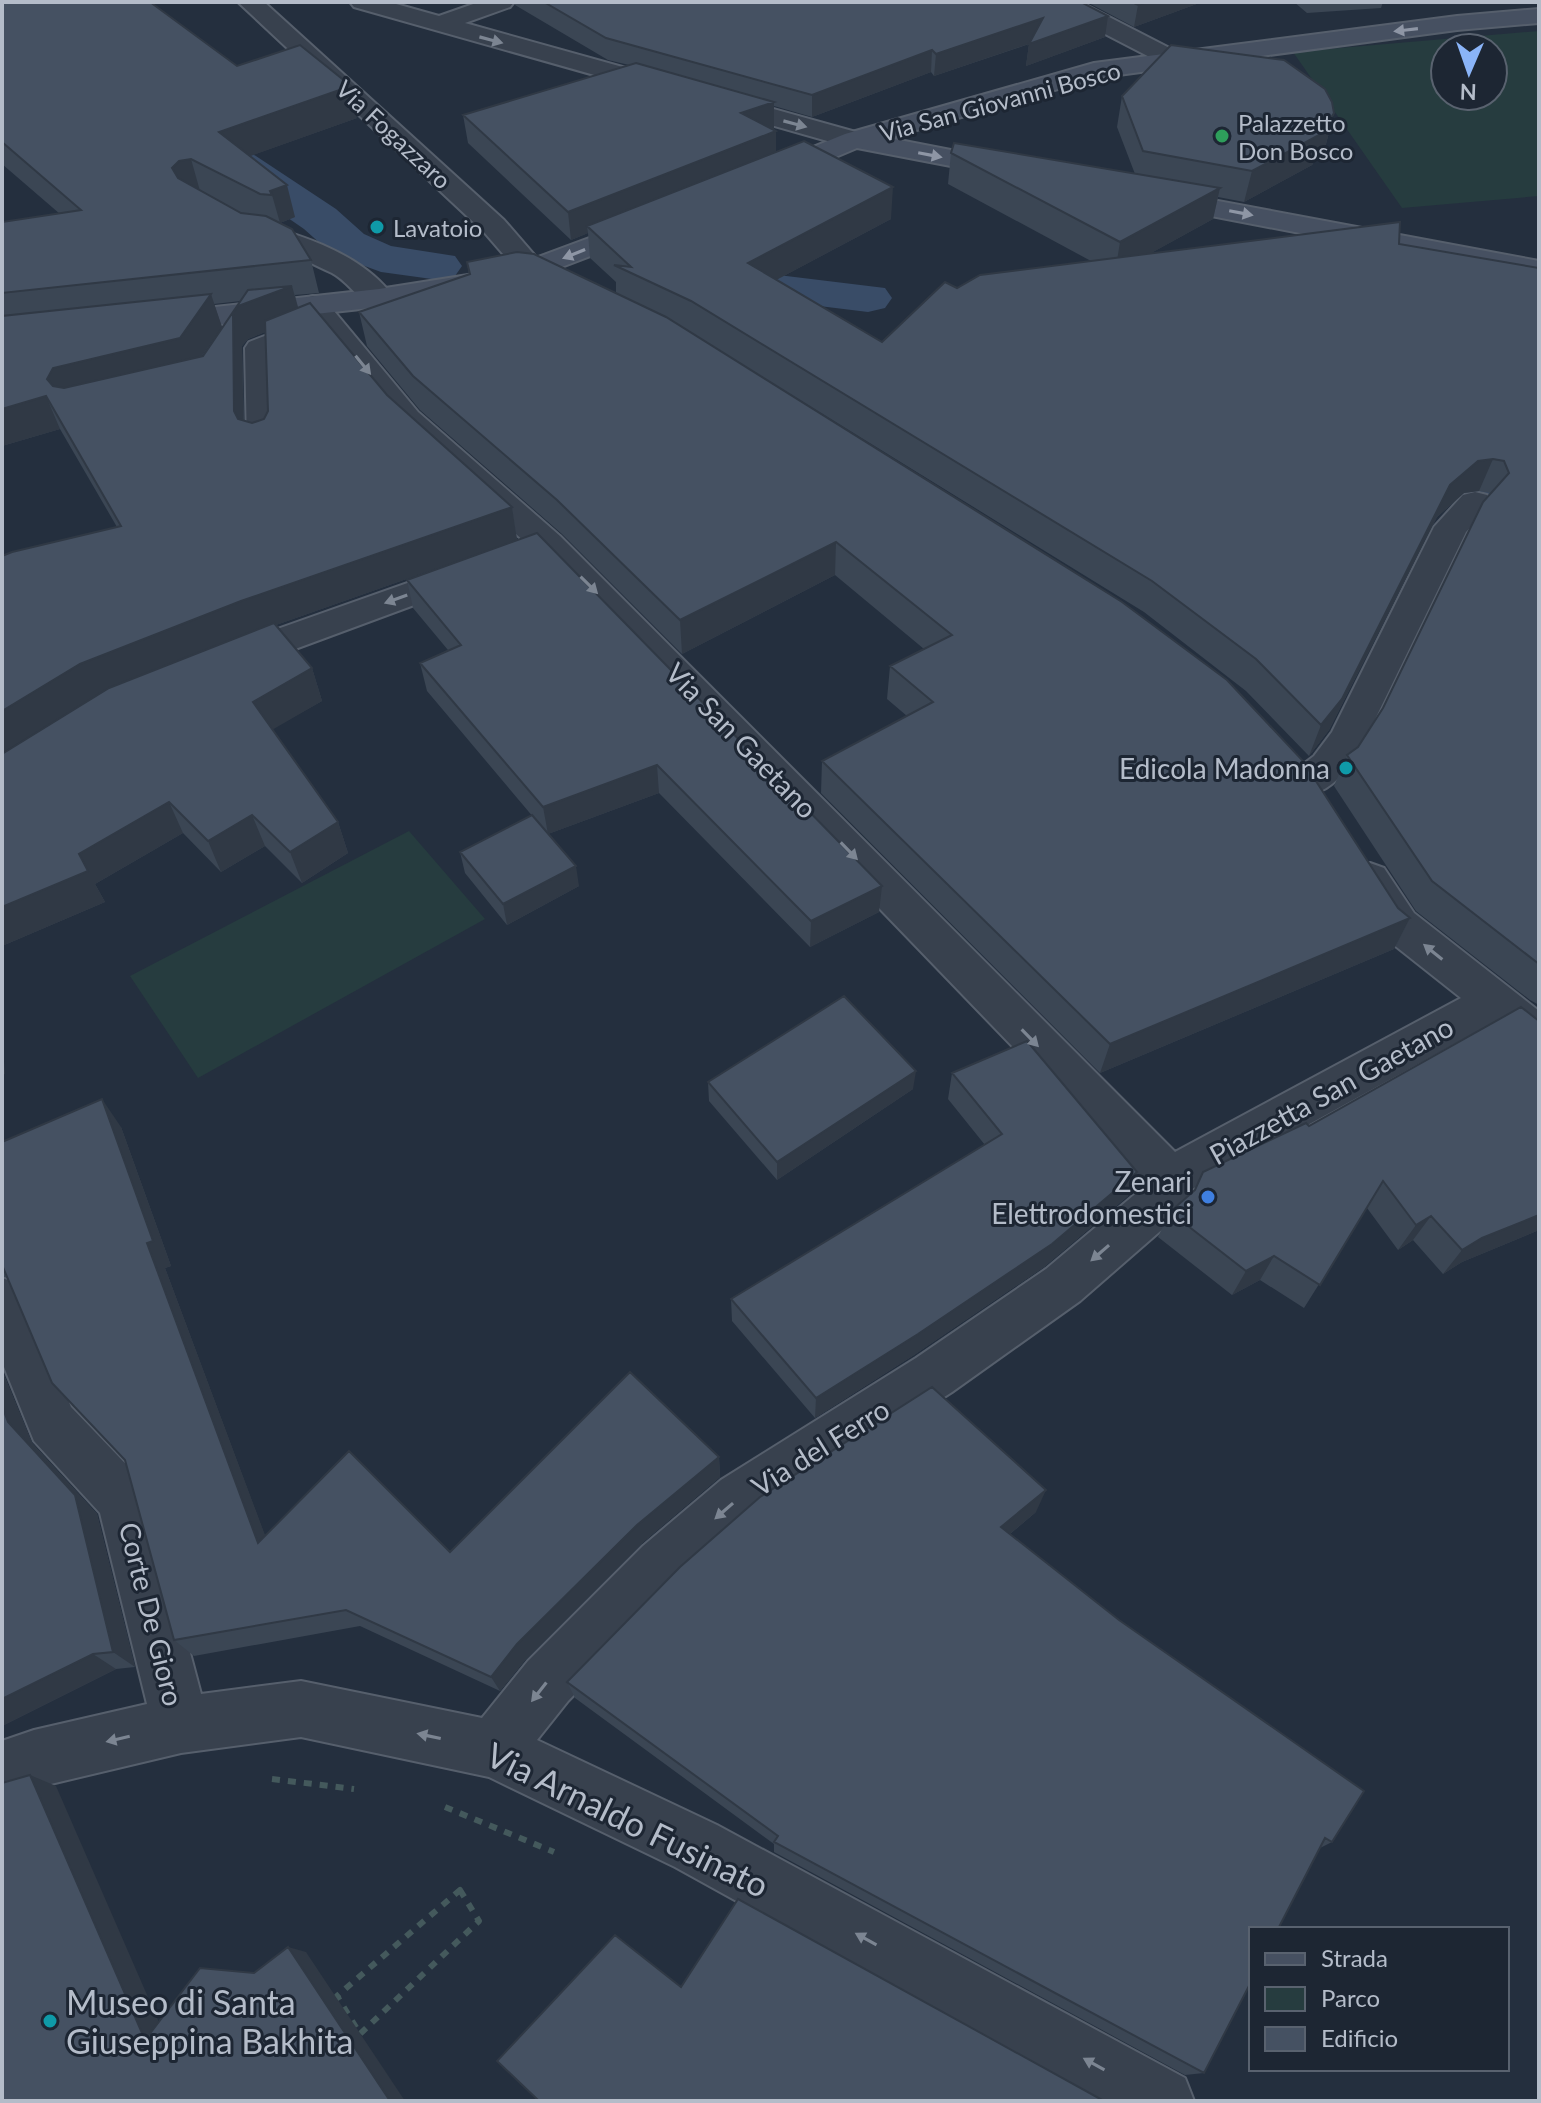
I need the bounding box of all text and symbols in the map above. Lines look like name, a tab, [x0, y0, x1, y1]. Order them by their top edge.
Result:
one-way arrow	[1393, 24, 1418, 37]
north arrow	[1429, 32, 1509, 112]
one-way arrow	[478, 34, 503, 46]
street label: Via San Giovanni Bosco	[877, 55, 1123, 147]
street label: Via Fogazzaro	[331, 74, 457, 194]
text: N	[1459, 79, 1477, 106]
place label: Palazzetto Don Bosco	[1238, 108, 1353, 165]
one-way arrow	[784, 118, 808, 131]
marker: Palazzetto Don Bosco	[1213, 127, 1231, 145]
one-way arrow	[918, 149, 943, 161]
one-way arrow	[1228, 208, 1253, 220]
place label: Lavatoio	[393, 213, 482, 242]
marker: Lavatoio	[368, 218, 386, 236]
one-way arrow	[562, 248, 586, 261]
one-way arrow	[355, 355, 371, 375]
one-way arrow	[579, 575, 598, 594]
one-way arrow	[384, 593, 408, 606]
street label: Via San Gaetano	[659, 655, 825, 825]
place label: Edicola Madonna	[1119, 751, 1330, 785]
marker: Edicola Madonna	[1337, 759, 1355, 777]
one-way arrow	[839, 841, 858, 860]
one-way arrow	[1423, 944, 1443, 960]
street label: Piazzetta San Gaetano	[1203, 1009, 1459, 1171]
one-way arrow	[1020, 1028, 1039, 1047]
place label: Zenari Elettrodomestici	[991, 1164, 1192, 1230]
marker: Zenari Elettrodomestici	[1199, 1188, 1217, 1206]
one-way arrow	[1090, 1244, 1110, 1261]
street label: Via del Ferro	[745, 1391, 895, 1503]
one-way arrow	[715, 1501, 734, 1519]
street label: Corte De Gioro	[113, 1519, 191, 1709]
one-way arrow	[531, 1682, 548, 1702]
one-way arrow	[416, 1729, 441, 1742]
one-way arrow	[105, 1733, 130, 1746]
street label: Via Arnaldo Fusinato	[480, 1733, 776, 1905]
legend	[1249, 1927, 1509, 2071]
one-way arrow	[855, 1932, 877, 1946]
text: Strada	[1321, 1943, 1388, 1972]
place label: Museo di Santa Giuseppina Bakhita	[66, 1981, 353, 2061]
text: Parco	[1321, 1983, 1380, 2012]
marker: Museo di Santa Giuseppina Bakhita	[41, 2012, 59, 2030]
text: Edificio	[1321, 2023, 1398, 2052]
one-way arrow	[1083, 2057, 1105, 2071]

